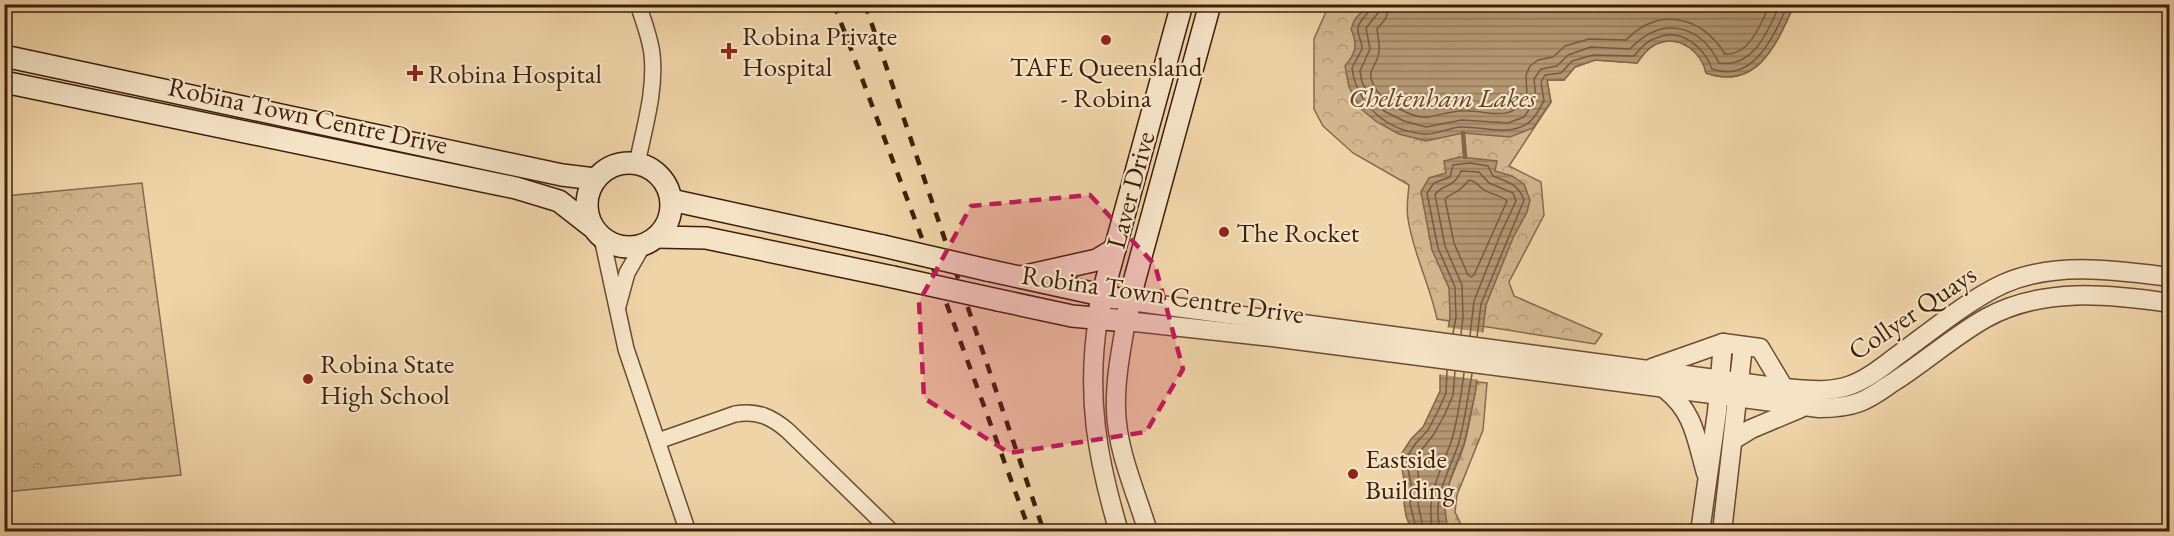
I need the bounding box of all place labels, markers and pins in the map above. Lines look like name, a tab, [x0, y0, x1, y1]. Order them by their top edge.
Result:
place label: Robina Private Hospital	[742, 18, 897, 84]
marker: TAFE Queensland - Robina	[1099, 33, 1113, 47]
marker: Robina Private Hospital	[720, 42, 738, 60]
place label: TAFE Queensland - Robina	[1010, 49, 1203, 115]
place label: Robina Hospital	[428, 56, 602, 91]
marker: Robina Hospital	[406, 64, 424, 82]
place label: The Rocket	[1236, 215, 1360, 250]
marker: The Rocket	[1217, 225, 1231, 239]
place label: Robina State High School	[320, 346, 454, 412]
marker: Robina State High School	[301, 372, 315, 386]
place label: Eastside Building	[1365, 441, 1455, 507]
marker: Eastside Building	[1346, 467, 1360, 481]

